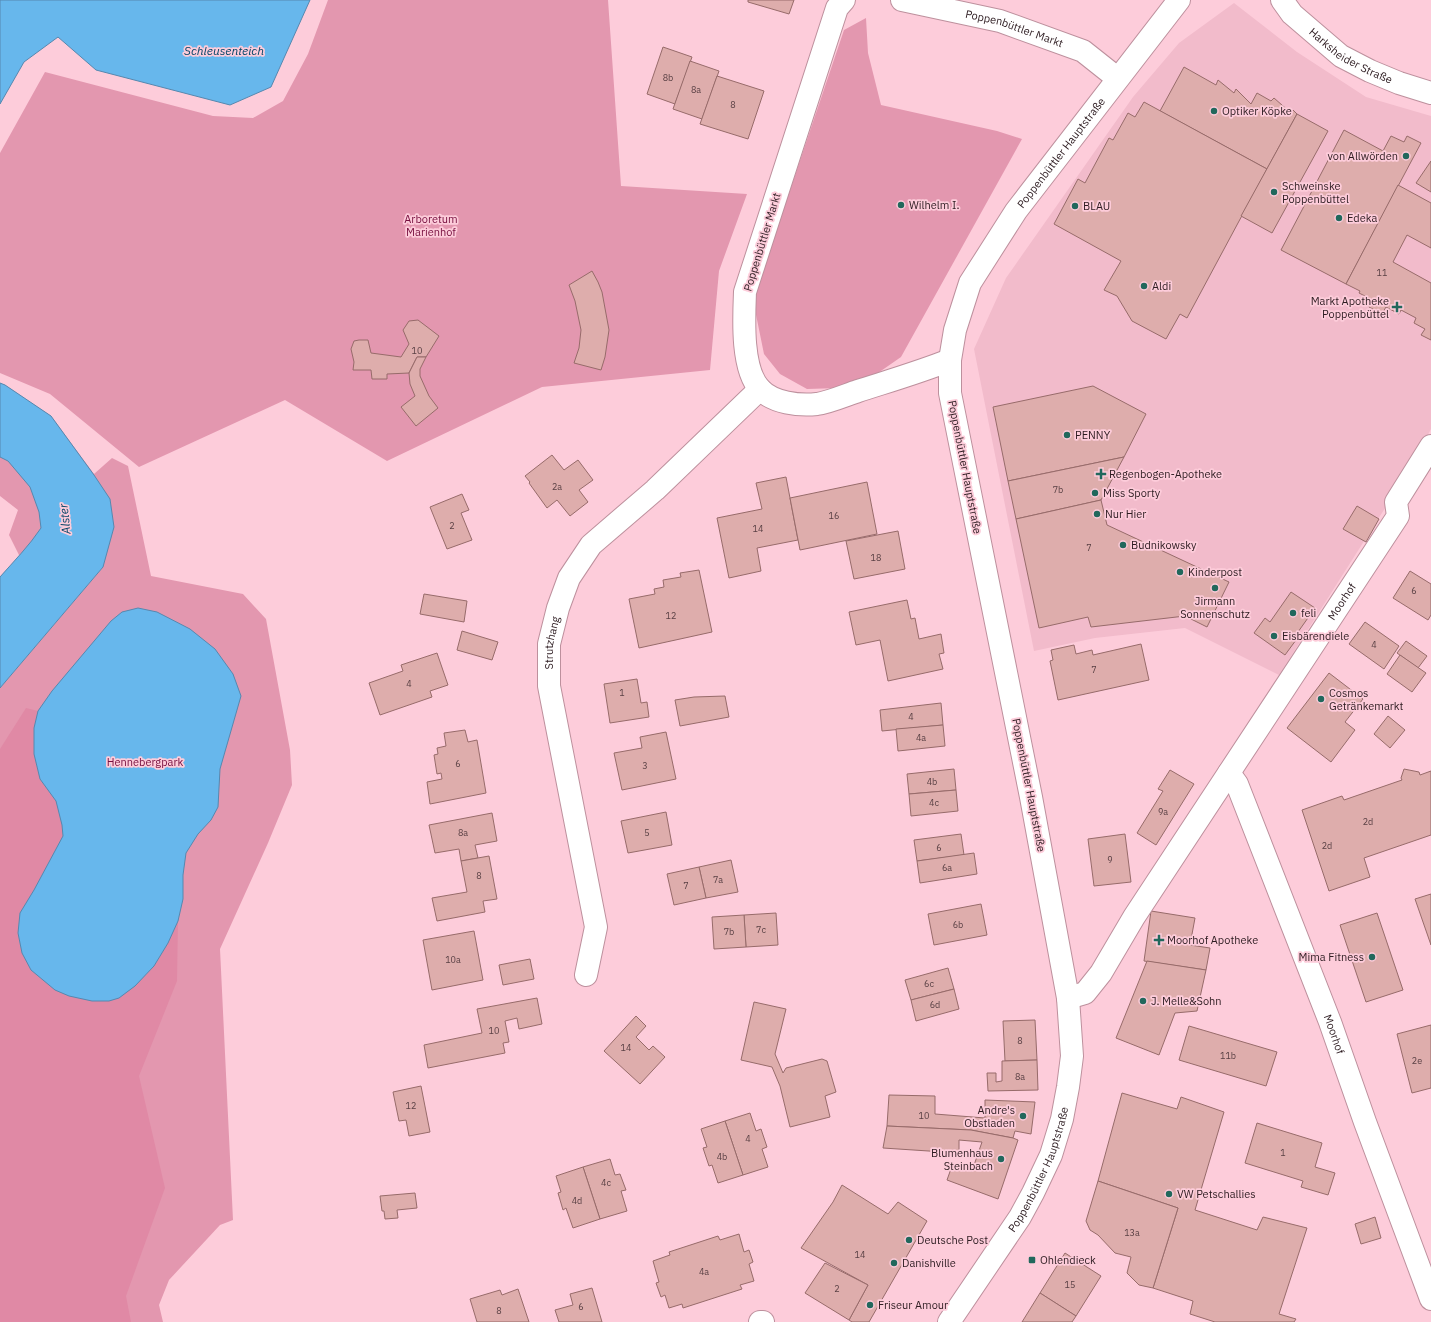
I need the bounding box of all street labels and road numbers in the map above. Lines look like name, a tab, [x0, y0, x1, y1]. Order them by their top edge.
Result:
street label: Poppenbüttler Markt	[964, 7, 1065, 50]
street label: Harksheider Straße	[1306, 25, 1395, 87]
street label: Poppenbüttler Hauptstraße	[1014, 95, 1108, 211]
street label: Poppenbüttler Markt	[740, 191, 784, 293]
street label: Poppenbüttler Hauptstraße	[945, 399, 985, 535]
street label: Moorhof	[1324, 580, 1359, 623]
street label: Strutzhang	[542, 615, 563, 669]
street label: Poppenbüttler Hauptstraße	[1009, 717, 1049, 853]
street label: Moorhof	[1321, 1012, 1348, 1056]
street label: Poppenbüttler Hauptstraße	[1005, 1106, 1071, 1235]

